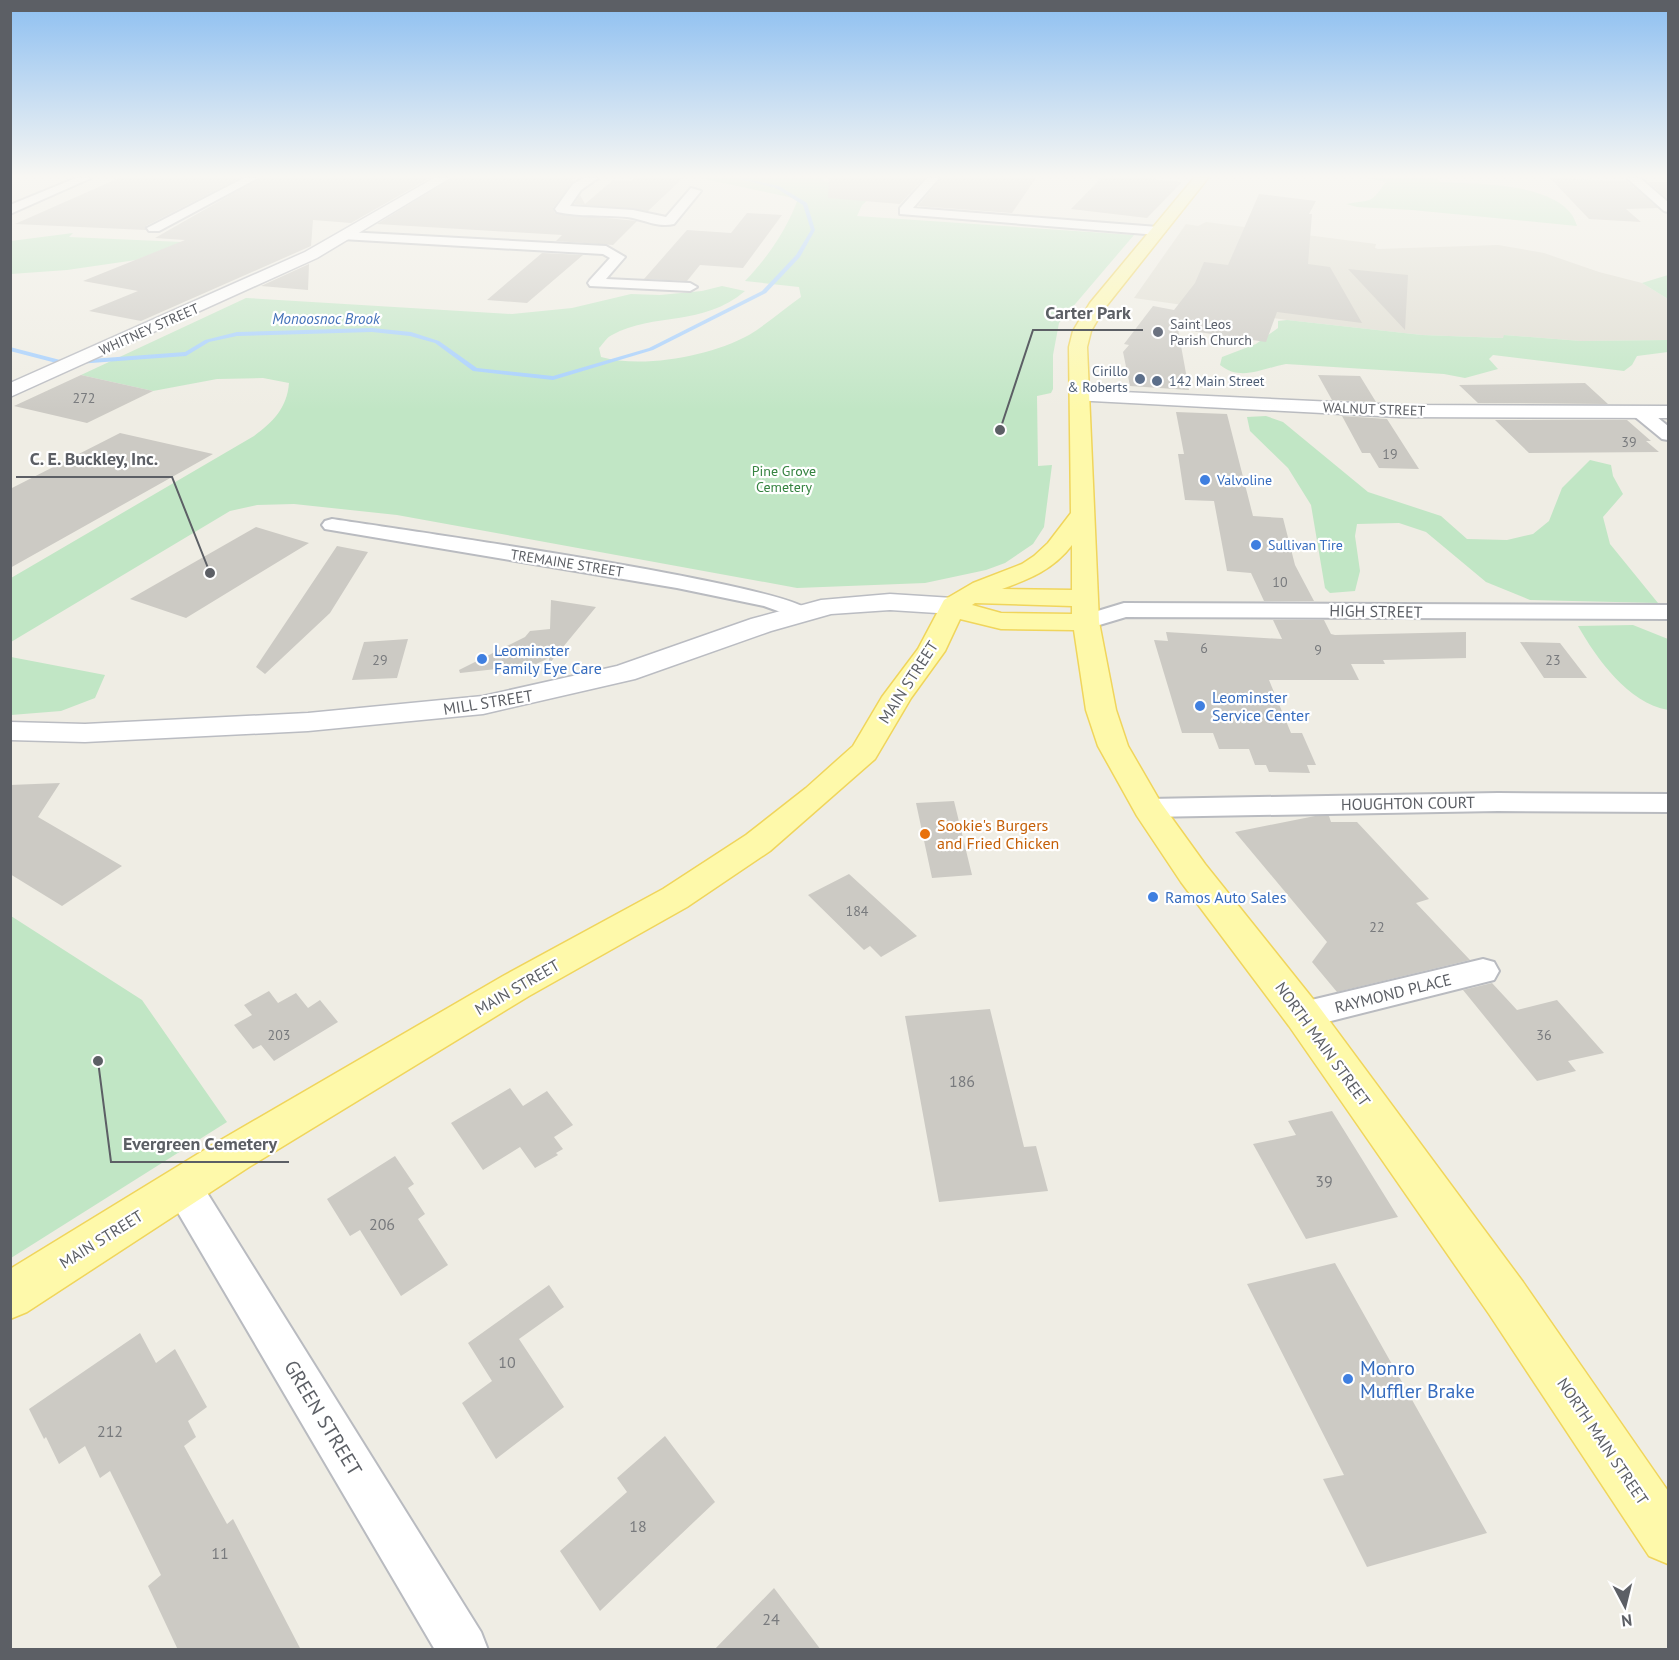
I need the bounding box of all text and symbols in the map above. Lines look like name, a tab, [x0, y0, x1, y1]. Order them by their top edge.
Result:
callout: Carter Park	[1033, 294, 1143, 330]
street label: WHITNEY STREET	[96, 299, 202, 359]
text: Carter Park	[1045, 301, 1131, 324]
water label: Monoosnoc Brook	[272, 309, 381, 328]
place label: Saint Leos Parish Church	[1170, 315, 1252, 349]
marker: Saint Leos Parish Church	[1151, 325, 1165, 339]
place label: Cirillo & Roberts	[1067, 362, 1128, 396]
marker: Cirillo & Roberts	[1133, 372, 1147, 386]
place label: 142 Main Street	[1169, 372, 1265, 390]
marker: 142 Main Street	[1150, 374, 1164, 388]
house number: 272	[73, 389, 95, 407]
street label: WALNUT STREET	[1322, 398, 1426, 420]
house number: 39	[1621, 433, 1637, 451]
callout: C. E. Buckley, Inc.	[16, 441, 172, 477]
house number: 19	[1382, 445, 1398, 463]
text: C. E. Buckley, Inc.	[30, 447, 158, 470]
park label: Pine Grove Cemetery	[752, 462, 816, 496]
place label: Valvoline	[1216, 471, 1272, 489]
marker: Valvoline	[1198, 473, 1212, 487]
place label: Sullivan Tire	[1268, 536, 1343, 554]
marker: Sullivan Tire	[1249, 538, 1263, 552]
street label: TREMAINE STREET	[509, 545, 625, 581]
house number: 10	[1272, 573, 1288, 591]
street label: HIGH STREET	[1329, 600, 1423, 622]
street label: MAIN STREET	[874, 637, 942, 727]
house number: 6	[1200, 639, 1208, 657]
place label: Leominster Family Eye Care	[494, 640, 602, 678]
house number: 9	[1314, 641, 1322, 659]
house number: 29	[372, 651, 388, 669]
house number: 23	[1545, 651, 1561, 669]
marker: Leominster Family Eye Care	[475, 652, 489, 666]
street label: MILL STREET	[442, 685, 534, 719]
place label: Leominster Service Center	[1212, 687, 1310, 725]
marker: Leominster Service Center	[1193, 699, 1207, 713]
street label: HOUGHTON COURT	[1341, 792, 1475, 814]
place label: Sookie's Burgers and Fried Chicken	[937, 815, 1059, 853]
marker: Sookie's Burgers and Fried Chicken	[918, 827, 932, 841]
place label: Ramos Auto Sales	[1165, 887, 1287, 907]
marker: Ramos Auto Sales	[1146, 890, 1160, 904]
house number: 184	[846, 902, 869, 920]
house number: 22	[1369, 918, 1385, 936]
street label: MAIN STREET	[471, 955, 563, 1019]
street label: RAYMOND PLACE	[1333, 969, 1453, 1017]
street label: NORTH MAIN STREET	[1271, 978, 1375, 1110]
house number: 203	[268, 1026, 290, 1044]
house number: 36	[1536, 1026, 1552, 1044]
house number: 186	[949, 1071, 975, 1091]
callout: Evergreen Cemetery	[111, 1126, 289, 1162]
text: Evergreen Cemetery	[123, 1132, 277, 1155]
house number: 39	[1315, 1171, 1333, 1191]
street label: MAIN STREET	[56, 1205, 147, 1273]
house number: 206	[369, 1214, 395, 1234]
house number: 10	[498, 1352, 516, 1372]
street label: GREEN STREET	[278, 1355, 368, 1481]
place label: Monro Muffler Brake	[1360, 1355, 1475, 1404]
marker: Monro Muffler Brake	[1341, 1372, 1355, 1386]
street label: NORTH MAIN STREET	[1553, 1374, 1653, 1508]
house number: 212	[97, 1421, 123, 1441]
house number: 18	[629, 1516, 647, 1536]
house number: 11	[211, 1543, 229, 1563]
north arrow	[1595, 1576, 1655, 1636]
house number: 24	[762, 1609, 780, 1629]
text: N	[1620, 1610, 1633, 1631]

